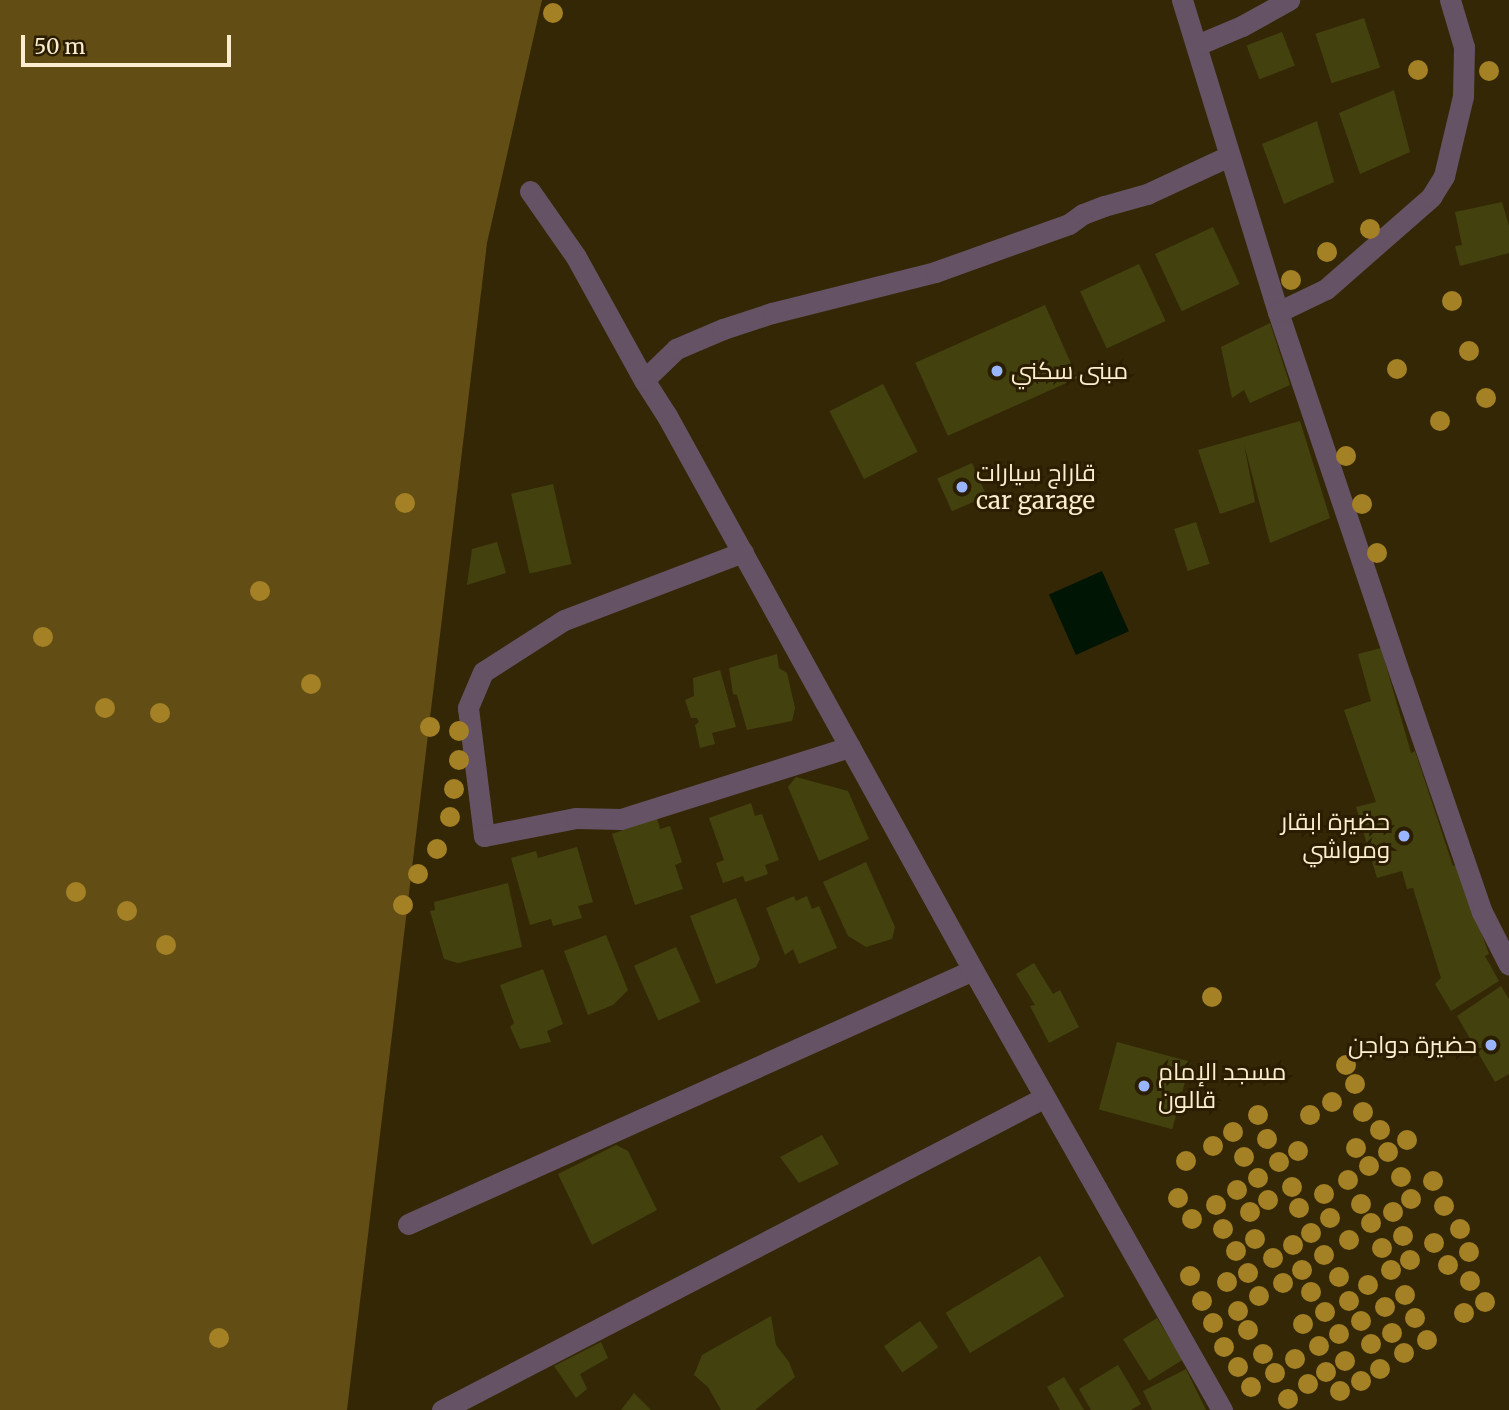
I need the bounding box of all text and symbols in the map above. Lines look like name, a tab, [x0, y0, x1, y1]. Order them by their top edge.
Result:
scale bar	[24, 21, 234, 65]
text: 50 m	[34, 33, 85, 60]
place label: مبنى سكني	[1011, 357, 1128, 385]
marker: مبنى سكني	[989, 363, 1005, 379]
place label: قاراج سيارات car garage	[976, 459, 1096, 515]
marker: قاراج سيارات car garage	[954, 479, 970, 495]
place label: حضيرة ابقار ومواشي	[1281, 808, 1390, 864]
marker: حضيرة ابقار ومواشي	[1396, 828, 1412, 844]
place label: حضيرة دواجن	[1348, 1031, 1477, 1059]
marker: حضيرة دواجن	[1483, 1037, 1499, 1053]
place label: مسجد الإمام قالون	[1158, 1058, 1286, 1114]
marker: مسجد الإمام قالون	[1136, 1078, 1152, 1094]

